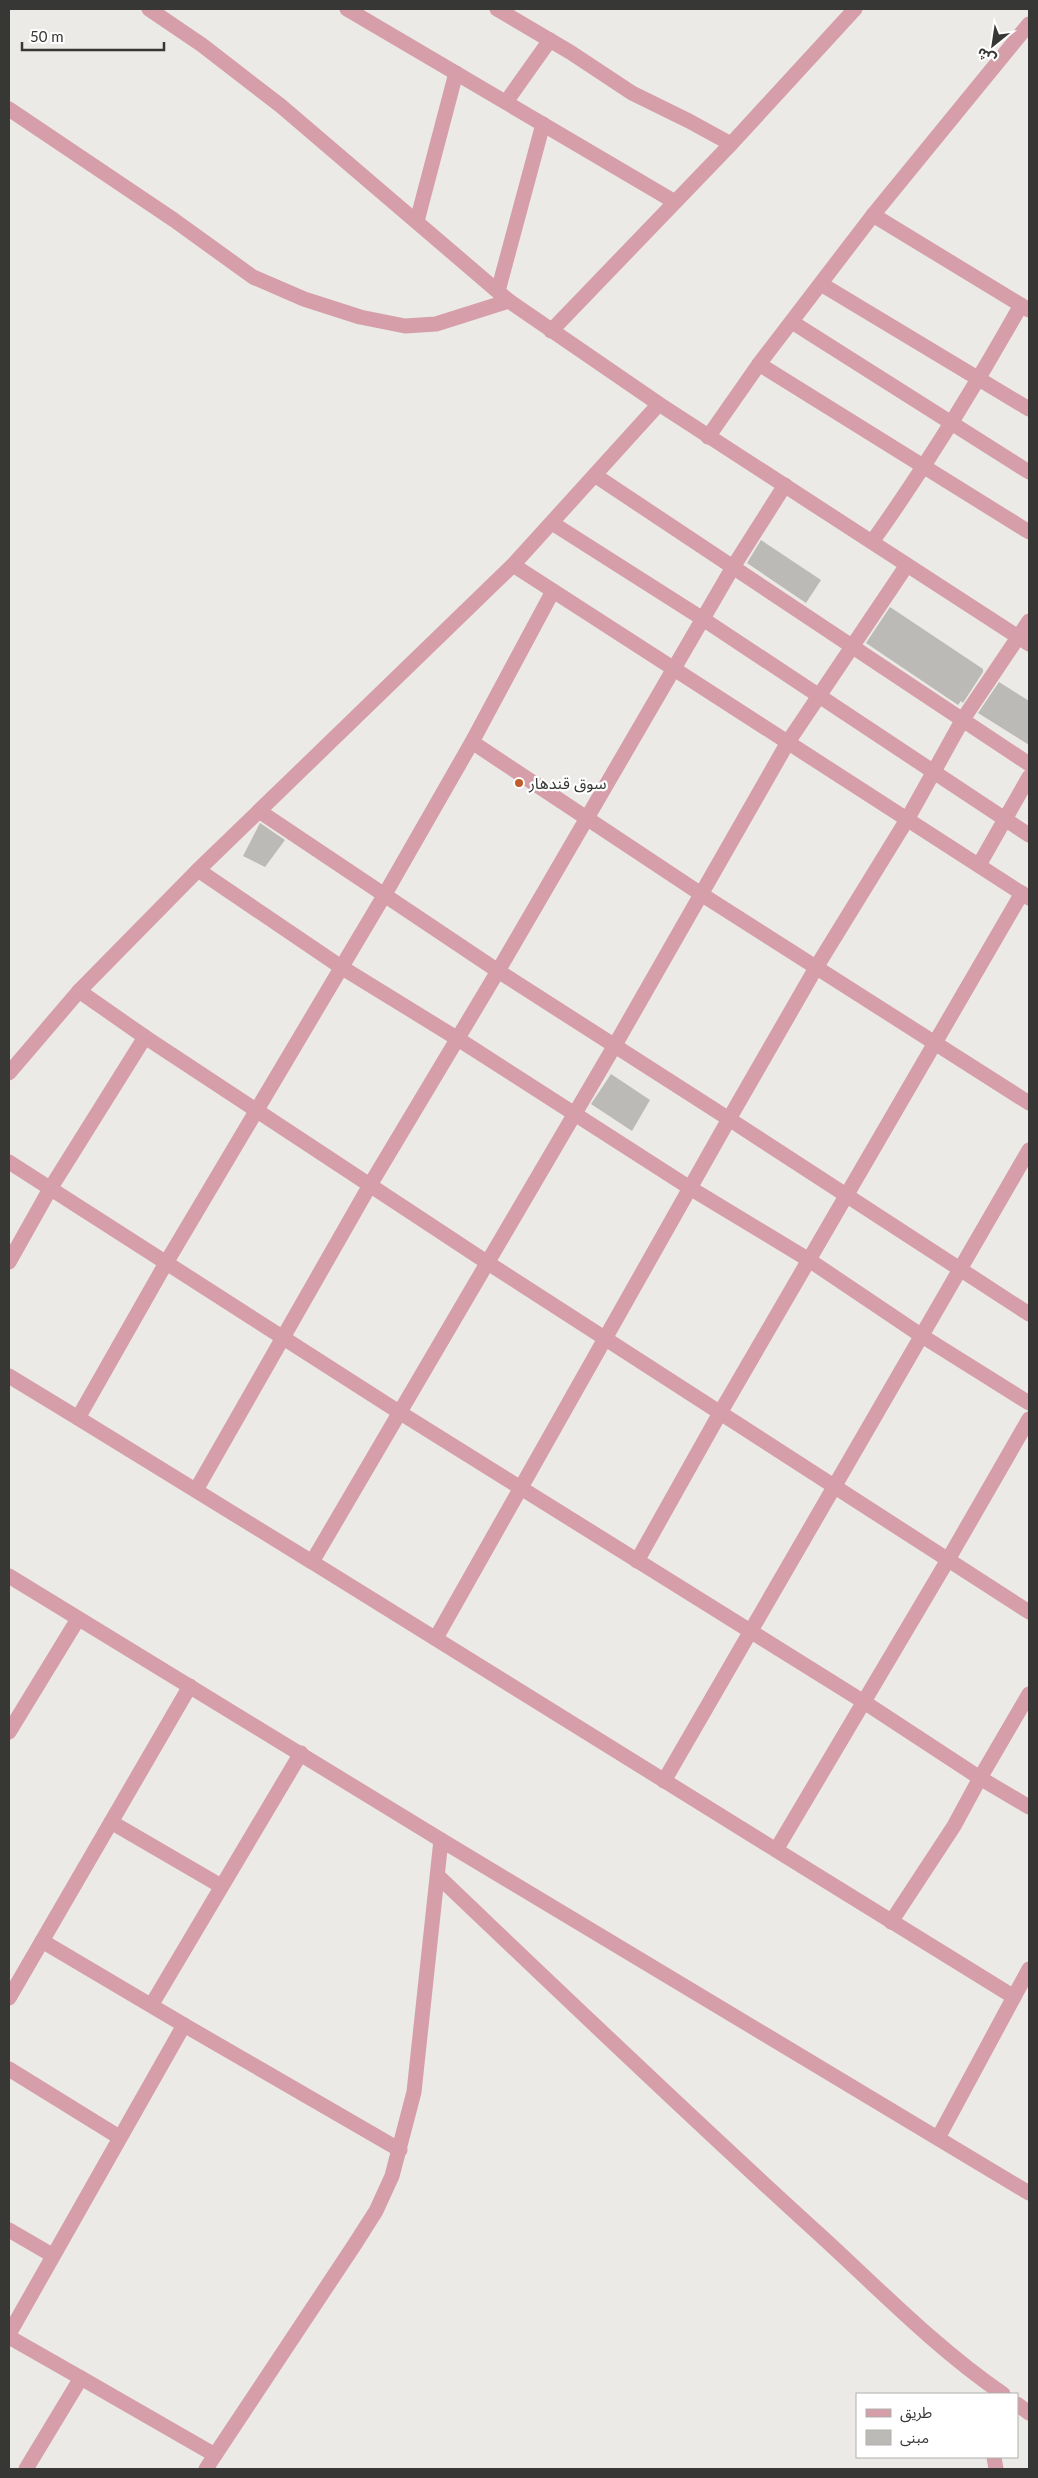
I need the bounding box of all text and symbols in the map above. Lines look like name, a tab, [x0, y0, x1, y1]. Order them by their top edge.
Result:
scale bar	[22, 20, 165, 52]
north arrow	[968, 20, 1018, 70]
text: 50 m	[30, 27, 64, 45]
text: ش	[974, 45, 999, 69]
place label: سوق قندهار	[528, 773, 606, 793]
marker: سوق قندهار	[513, 777, 525, 789]
legend	[856, 2393, 1018, 2458]
text: طريق	[900, 2403, 932, 2423]
text: مبنى	[900, 2428, 929, 2447]

